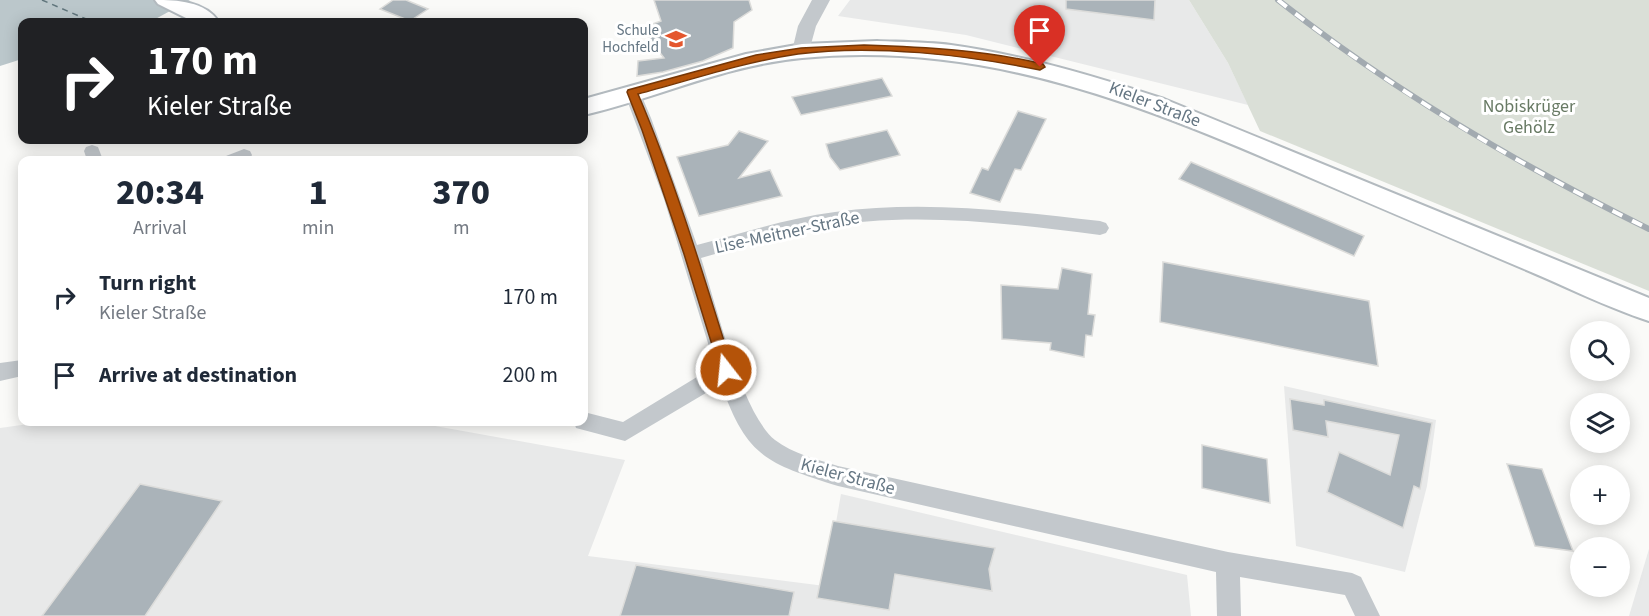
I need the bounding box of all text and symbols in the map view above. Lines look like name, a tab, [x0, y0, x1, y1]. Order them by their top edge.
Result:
pin	[1014, 5, 1065, 67]
icon: arrive	[1023, 14, 1056, 47]
place label: Schule Hochfeld	[602, 20, 659, 58]
school or university icon: Schule Hochfeld	[664, 27, 688, 51]
text: 170 m	[147, 31, 258, 91]
icon: right	[48, 42, 126, 120]
street label: Kieler Straße	[1105, 75, 1204, 133]
text: Kieler Straße	[147, 87, 292, 126]
park label: Nobiskrüger Gehölz	[1483, 94, 1576, 140]
text: 20:34	[116, 167, 204, 218]
text: 1	[309, 167, 328, 218]
text: 370	[432, 167, 490, 218]
street label: Lise-Meitner-Straße	[712, 205, 862, 260]
text: Arrival	[133, 214, 187, 242]
text: min	[302, 214, 334, 242]
text: m	[453, 214, 469, 242]
text: Turn right	[99, 267, 196, 299]
icon: right	[48, 281, 81, 314]
text: 170 m	[503, 281, 558, 313]
text: Kieler Straße	[99, 299, 206, 327]
map controls	[1570, 321, 1630, 597]
button: search	[1570, 321, 1630, 381]
position arrow	[694, 338, 758, 402]
icon: arrive	[48, 359, 81, 392]
text: Arrive at destination	[99, 359, 297, 391]
text: 200 m	[503, 359, 558, 391]
button: layers	[1570, 393, 1630, 453]
street label: Kieler Straße	[798, 452, 898, 501]
button: +	[1570, 465, 1630, 525]
button: −	[1570, 537, 1630, 597]

